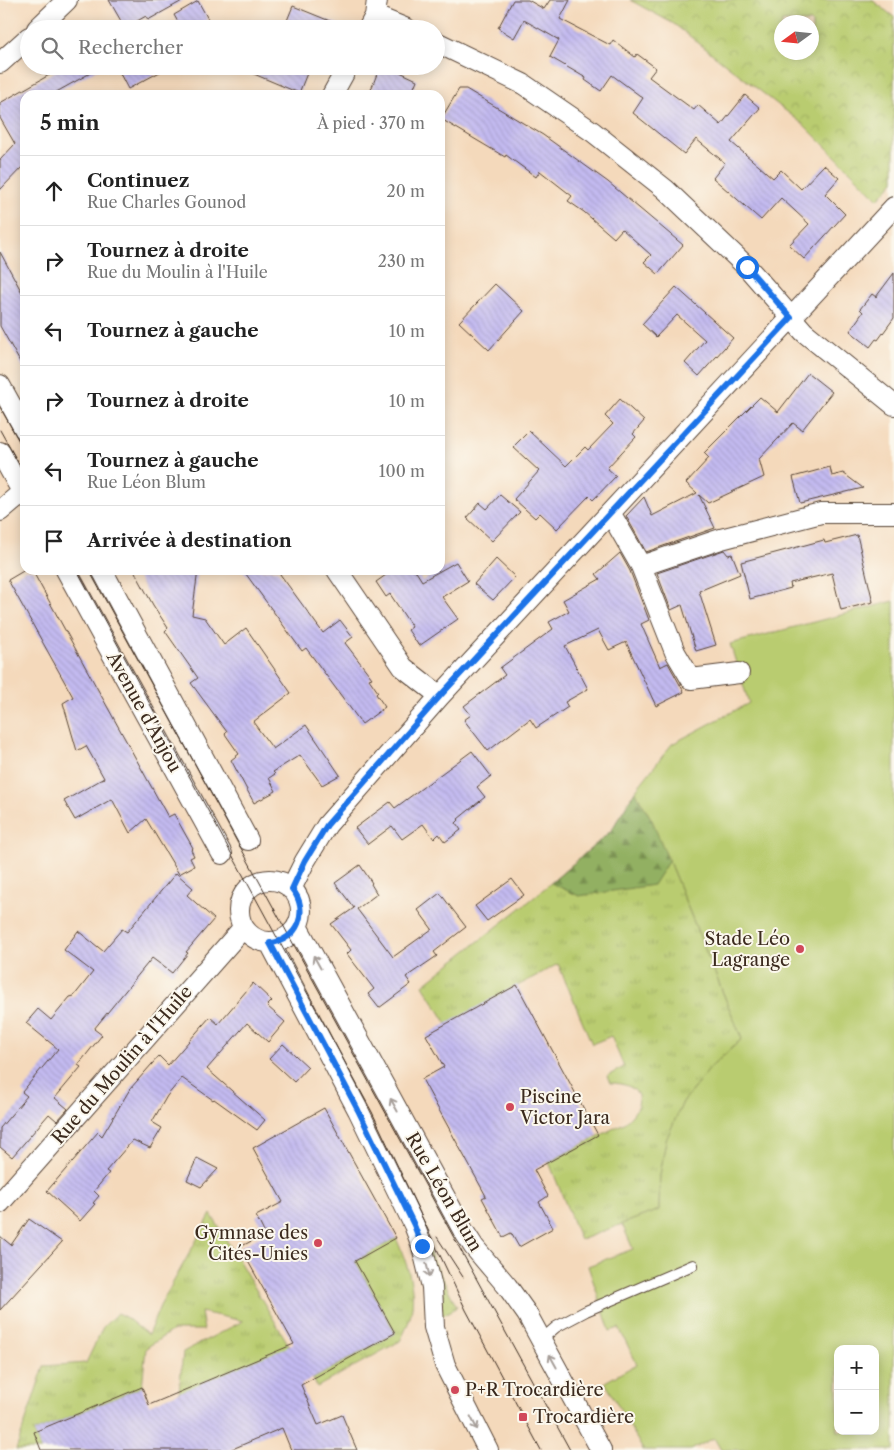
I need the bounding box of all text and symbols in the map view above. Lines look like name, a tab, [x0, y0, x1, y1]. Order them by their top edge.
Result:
north arrow	[774, 15, 819, 60]
search box	[20, 20, 445, 75]
icon: search	[38, 34, 66, 62]
text: Rechercher	[78, 36, 183, 59]
text: 5 min	[40, 110, 100, 135]
text: À pied · 370 m	[317, 113, 425, 133]
text: Continuez	[87, 169, 189, 192]
icon: ahead	[40, 177, 68, 205]
text: 20 m	[386, 181, 425, 201]
text: Rue Charles Gounod	[87, 192, 246, 212]
text: Tournez à droite	[87, 239, 249, 262]
icon: right	[40, 247, 68, 275]
text: 230 m	[378, 251, 425, 271]
route start	[736, 256, 759, 279]
text: Rue du Moulin à l'Huile	[87, 262, 268, 282]
icon: left	[40, 317, 68, 345]
text: Tournez à gauche	[87, 319, 259, 342]
text: 10 m	[389, 321, 425, 341]
icon: right	[40, 387, 68, 415]
text: Tournez à droite	[87, 389, 249, 412]
text: 10 m	[389, 391, 425, 411]
text: Tournez à gauche	[87, 449, 259, 472]
icon: left	[40, 457, 68, 485]
text: 100 m	[379, 461, 425, 481]
text: Rue Léon Blum	[87, 472, 206, 492]
icon: arrive	[40, 527, 68, 555]
text: Arrivée à destination	[87, 529, 292, 552]
street label: Avenue d'Anjou	[101, 647, 186, 776]
place label: Stade Léo Lagrange	[705, 928, 790, 971]
marker: Stade Léo Lagrange	[794, 943, 806, 955]
one-way arrow	[311, 955, 321, 970]
street label: Rue du Moulin à l'Huile	[47, 981, 197, 1149]
place label: Piscine Victor Jara	[519, 1086, 610, 1129]
one-way arrow	[389, 1098, 399, 1112]
marker: Piscine Victor Jara	[504, 1101, 516, 1113]
street label: Rue Léon Blum	[401, 1129, 487, 1256]
place label: Gymnase des Cités-Unies	[194, 1222, 308, 1265]
route end	[411, 1235, 434, 1258]
marker: Gymnase des Cités-Unies	[312, 1237, 324, 1249]
one-way arrow	[424, 1261, 433, 1277]
map controls	[834, 1345, 879, 1435]
button: +	[834, 1345, 879, 1390]
one-way arrow	[547, 1355, 557, 1369]
place label: P+R Trocardière	[465, 1379, 604, 1401]
marker: P+R Trocardière	[449, 1384, 461, 1396]
button: −	[834, 1390, 879, 1435]
place label: Trocardière	[533, 1406, 634, 1428]
marker: Trocardière	[517, 1411, 529, 1423]
one-way arrow	[470, 1415, 479, 1430]

